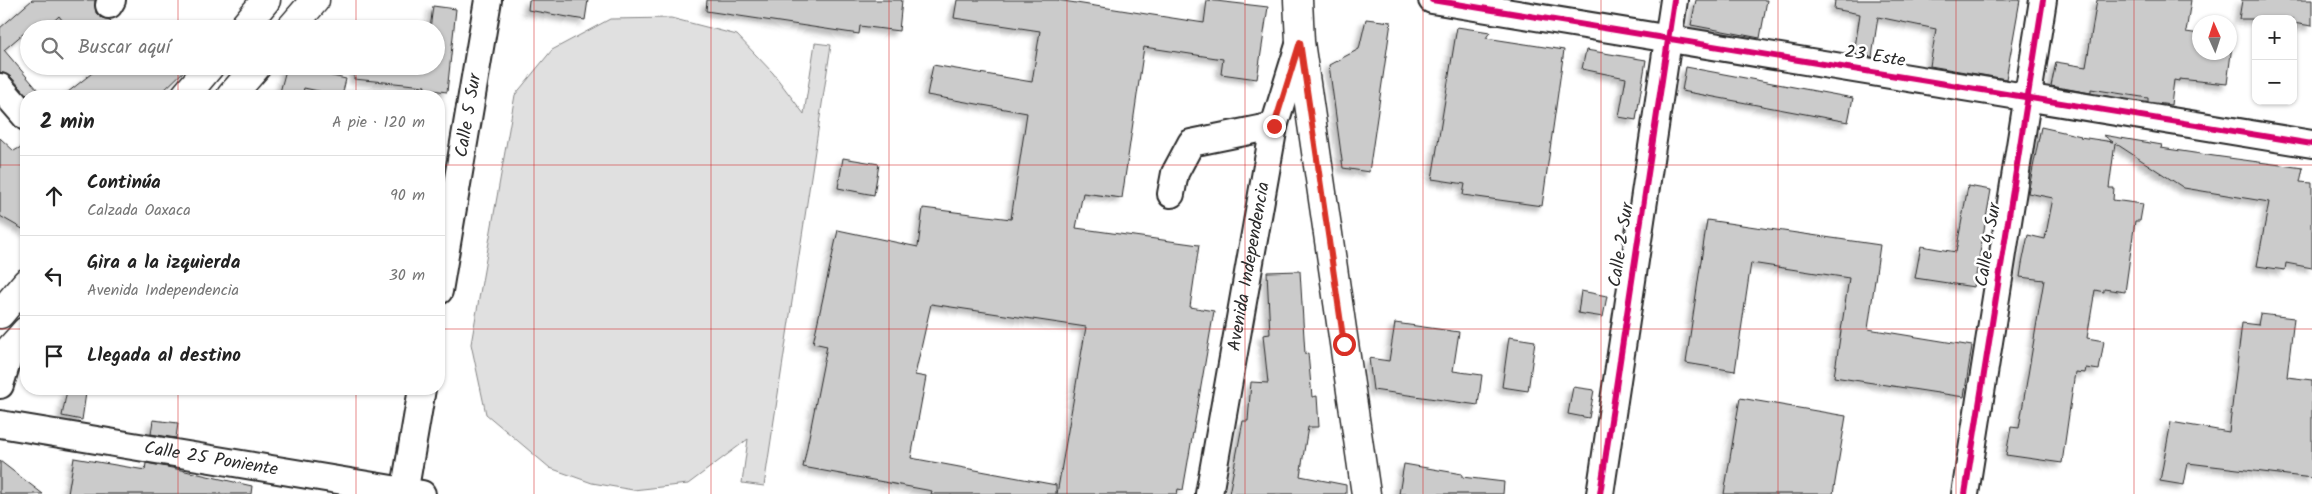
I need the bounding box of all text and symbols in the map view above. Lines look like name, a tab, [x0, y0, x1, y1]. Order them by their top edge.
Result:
north arrow	[2192, 15, 2237, 60]
map controls	[2252, 15, 2297, 105]
button: +	[2252, 15, 2297, 60]
search box	[20, 20, 445, 75]
text: Buscar aquí	[78, 33, 170, 63]
icon: search	[38, 34, 66, 62]
street label: 23 Este	[1842, 38, 1908, 76]
button: −	[2252, 60, 2297, 105]
street label: Calle 5 Sur	[447, 70, 490, 160]
text: 2 min	[40, 106, 95, 139]
text: A pie · 120 m	[332, 110, 425, 135]
route end	[1263, 115, 1286, 138]
text: Continúa	[87, 168, 161, 198]
street label: Avenida Independencia	[1220, 180, 1278, 353]
icon: ahead	[40, 182, 68, 210]
text: 90 m	[390, 183, 425, 208]
text: Calzada Oaxaca	[87, 198, 191, 223]
street label: Calle 2 Sur	[1601, 200, 1643, 289]
street label: Calle 4 Sur	[1968, 200, 2010, 289]
text: Gira a la izquierda	[87, 248, 240, 278]
icon: left	[40, 262, 68, 290]
text: 30 m	[389, 263, 425, 288]
text: Avenida Independencia	[87, 278, 239, 303]
route start	[1333, 333, 1356, 356]
text: Llegada al destino	[87, 341, 241, 371]
icon: arrive	[40, 342, 68, 370]
street label: Calle 25 Poniente	[142, 434, 280, 484]

